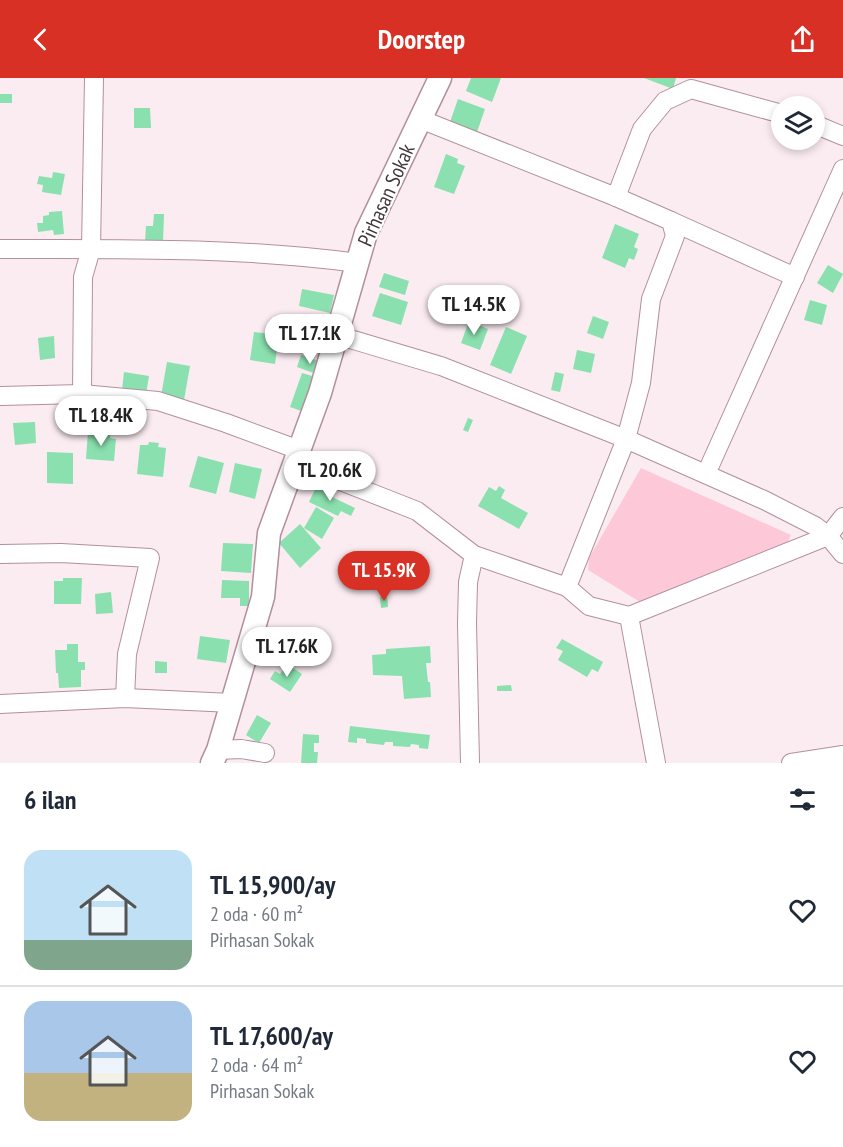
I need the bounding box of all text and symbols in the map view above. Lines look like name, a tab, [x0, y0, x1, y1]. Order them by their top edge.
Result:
text: Doorstep	[378, 22, 465, 56]
icon: back	[24, 23, 57, 56]
icon: share	[786, 23, 819, 56]
map controls	[771, 96, 825, 150]
button: layers	[771, 96, 825, 150]
street label: Pirhasan Sokak	[351, 140, 421, 250]
pin: TL 14.5K	[412, 285, 536, 336]
text: TL 14.5K	[442, 291, 506, 317]
pin: TL 17.1K	[248, 314, 372, 365]
text: TL 17.1K	[279, 320, 341, 346]
pin: TL 18.4K	[39, 396, 163, 447]
text: TL 18.4K	[69, 402, 133, 428]
pin: TL 20.6K	[268, 451, 392, 502]
text: TL 20.6K	[298, 457, 362, 483]
pin: TL 15.9K	[322, 551, 446, 602]
text: TL 15.9K	[352, 557, 416, 583]
pin: TL 17.6K	[225, 627, 349, 678]
text: TL 17.6K	[256, 633, 318, 659]
text: 6 ilan	[24, 783, 76, 816]
icon: filters	[786, 783, 819, 816]
text: TL 15,900/ay	[210, 868, 336, 901]
icon: home	[72, 874, 144, 946]
icon: heart	[786, 894, 819, 927]
text: 2 oda · 60 m²	[210, 901, 303, 927]
text: Pirhasan Sokak	[210, 927, 314, 953]
text: TL 17,600/ay	[210, 1019, 333, 1052]
icon: home	[72, 1025, 144, 1097]
icon: heart	[786, 1045, 819, 1078]
text: 2 oda · 64 m²	[210, 1052, 303, 1078]
text: Pirhasan Sokak	[210, 1078, 314, 1104]

